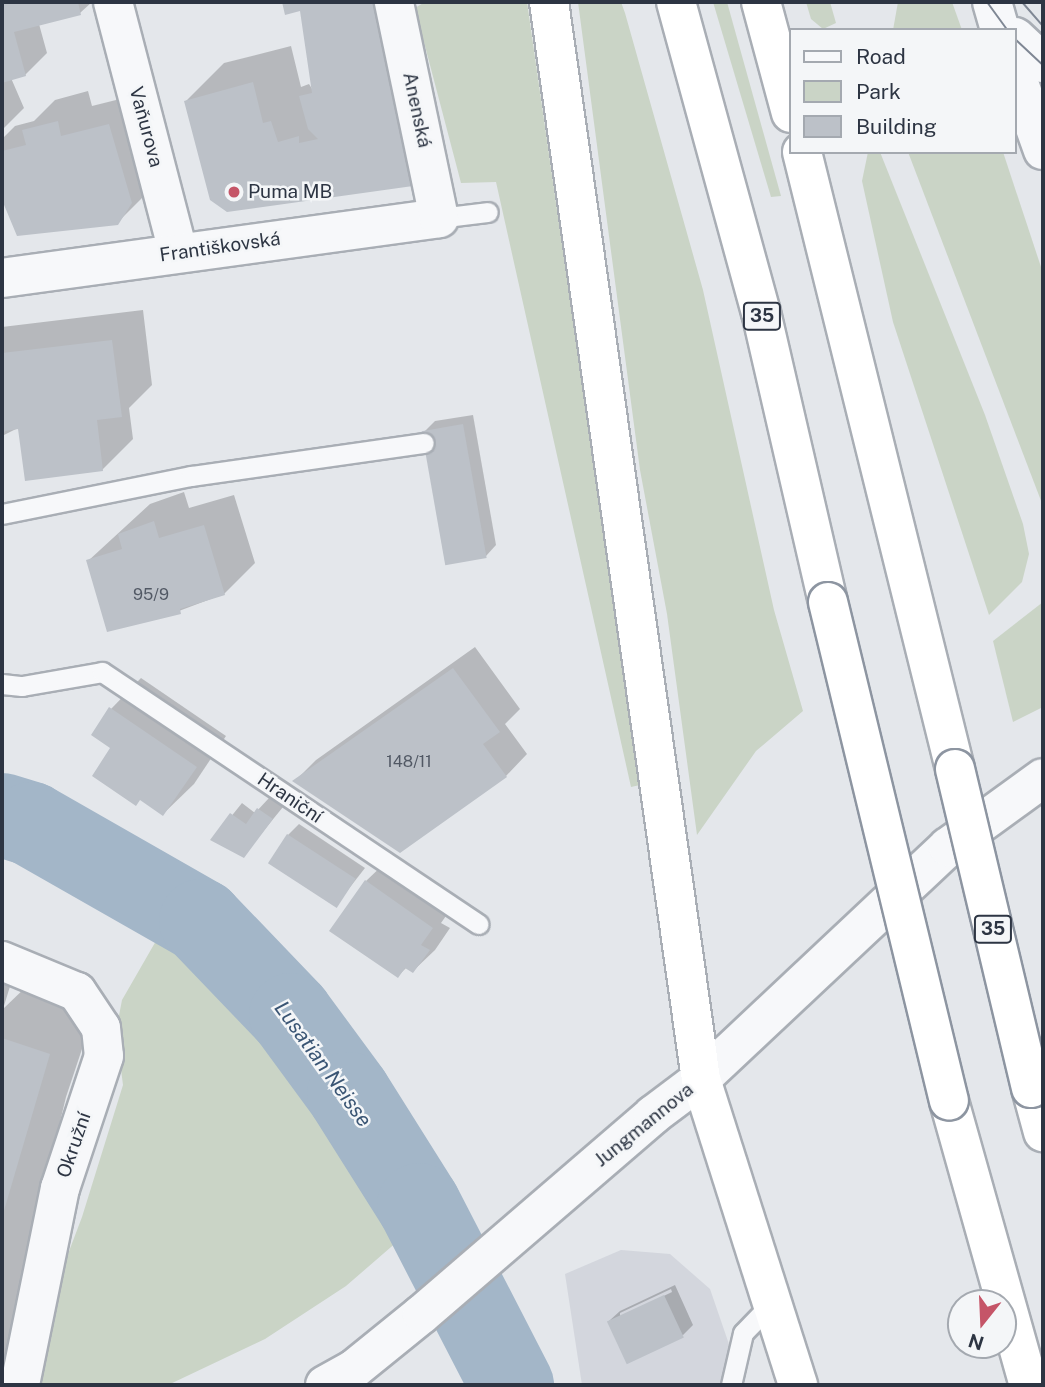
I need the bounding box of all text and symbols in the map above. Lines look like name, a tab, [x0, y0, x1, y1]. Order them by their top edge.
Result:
legend	[790, 28, 1017, 154]
text: Road	[856, 44, 906, 69]
street label: Anenská	[398, 70, 436, 150]
text: Park	[856, 79, 901, 104]
street label: Vaňurova	[124, 84, 168, 170]
text: Building	[856, 114, 937, 139]
place label: Puma MB	[248, 181, 332, 203]
marker: Puma MB	[226, 184, 242, 200]
street label: Františkovská	[158, 227, 282, 267]
road number: 35	[743, 302, 781, 330]
house number: 95/9	[133, 585, 169, 605]
house number: 148/11	[386, 752, 432, 772]
street label: Hraniční	[253, 768, 327, 828]
road number: 35	[974, 914, 1012, 944]
water label: Lusatian Neisse	[269, 996, 377, 1132]
street label: Jungmannova	[590, 1078, 698, 1172]
street label: Okružní	[52, 1109, 96, 1181]
north arrow	[947, 1289, 1017, 1359]
text: N	[966, 1329, 987, 1355]

